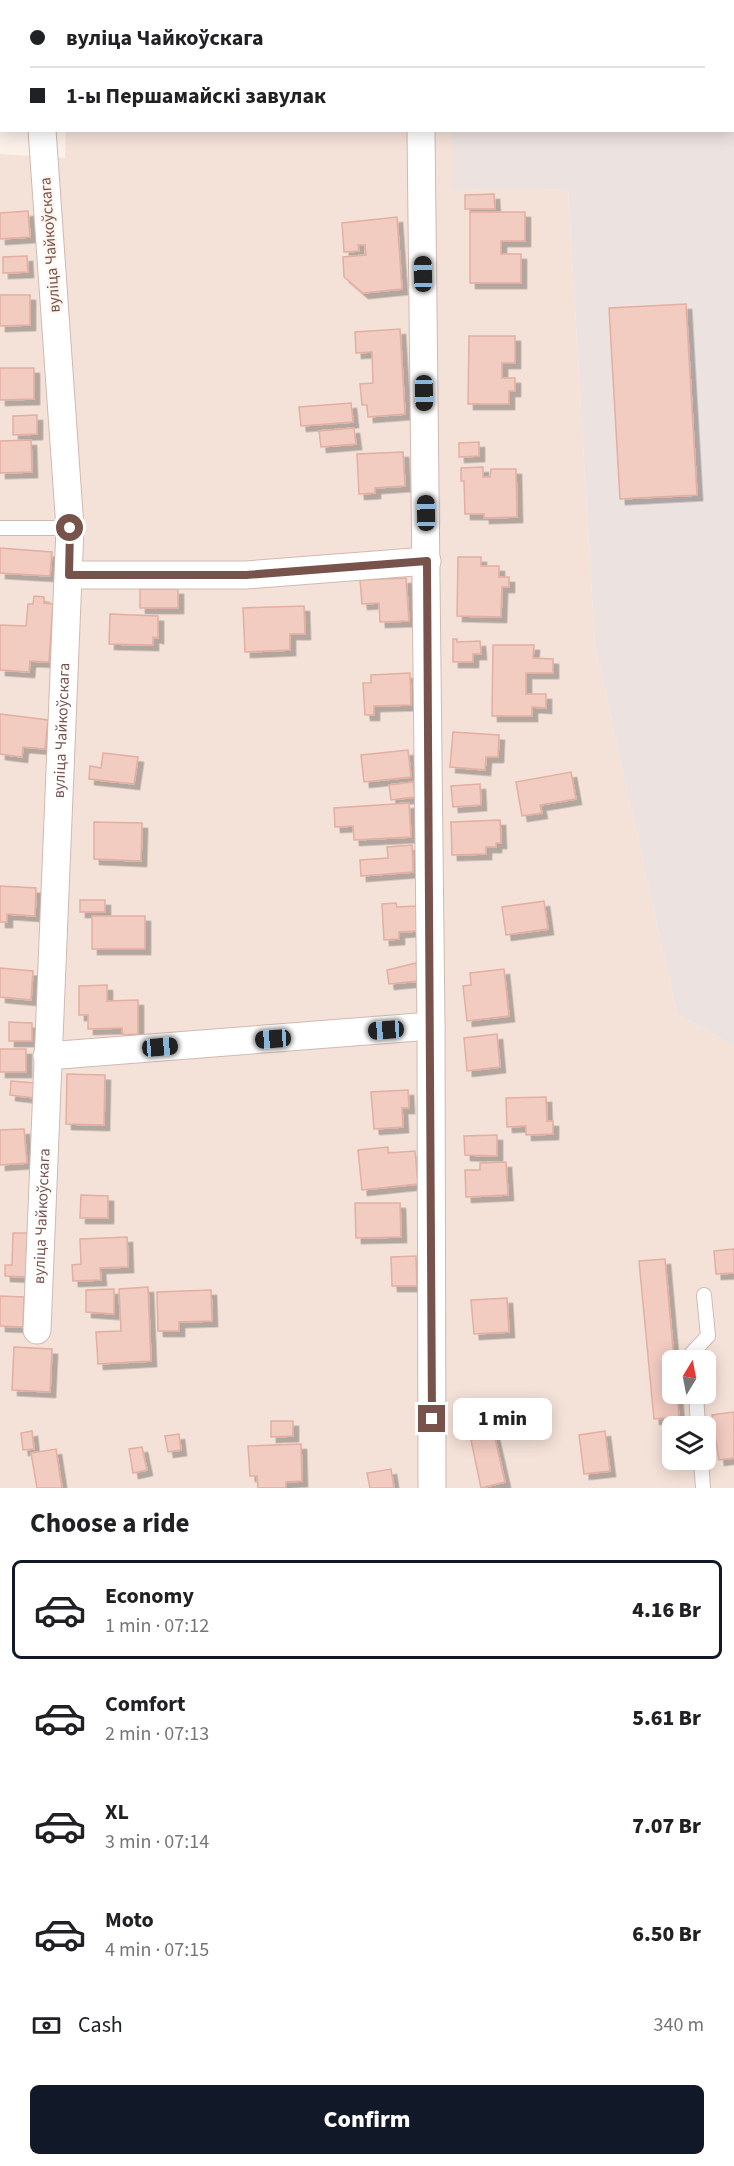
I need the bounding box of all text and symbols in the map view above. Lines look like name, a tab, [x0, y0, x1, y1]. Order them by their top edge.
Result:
text: вуліца Чайкоўскага	[66, 22, 264, 54]
text: 1-ы Першамайскі завулак	[66, 80, 326, 112]
street label: вуліца Чайкоўскага	[34, 177, 66, 313]
car	[414, 256, 432, 292]
car	[415, 375, 433, 411]
car	[417, 495, 435, 531]
route start	[56, 514, 83, 541]
street label: вуліца Чайкоўскага	[48, 662, 75, 799]
car	[367, 1020, 405, 1040]
car	[254, 1029, 292, 1049]
car	[141, 1036, 179, 1058]
street label: вуліца Чайкоўскага	[28, 1148, 55, 1284]
north arrow	[662, 1350, 716, 1404]
map controls	[662, 1350, 716, 1470]
callout: 1 min	[453, 1398, 552, 1440]
route end	[418, 1405, 445, 1432]
text: 1 min	[478, 1405, 527, 1433]
button: layers	[662, 1416, 716, 1470]
text: Choose a ride	[30, 1504, 190, 1543]
text: Economy	[105, 1580, 194, 1612]
icon: car	[33, 1583, 87, 1637]
text: 4.16 Br	[632, 1594, 701, 1626]
text: 1 min · 07:12	[105, 1612, 209, 1640]
text: Comfort	[105, 1688, 186, 1720]
icon: car	[33, 1691, 87, 1745]
text: 5.61 Br	[632, 1702, 701, 1734]
text: 2 min · 07:13	[105, 1720, 209, 1748]
text: XL	[105, 1796, 129, 1828]
icon: car	[33, 1799, 87, 1853]
text: 7.07 Br	[632, 1810, 701, 1842]
text: 3 min · 07:14	[105, 1828, 209, 1856]
text: Moto	[105, 1904, 154, 1936]
icon: car	[33, 1907, 87, 1961]
text: 6.50 Br	[632, 1918, 701, 1950]
text: 4 min · 07:15	[105, 1936, 209, 1964]
icon: cash	[30, 2009, 63, 2042]
text: Cash	[78, 2009, 123, 2041]
text: 340 m	[654, 2011, 704, 2039]
button: Confirm	[30, 2085, 704, 2154]

